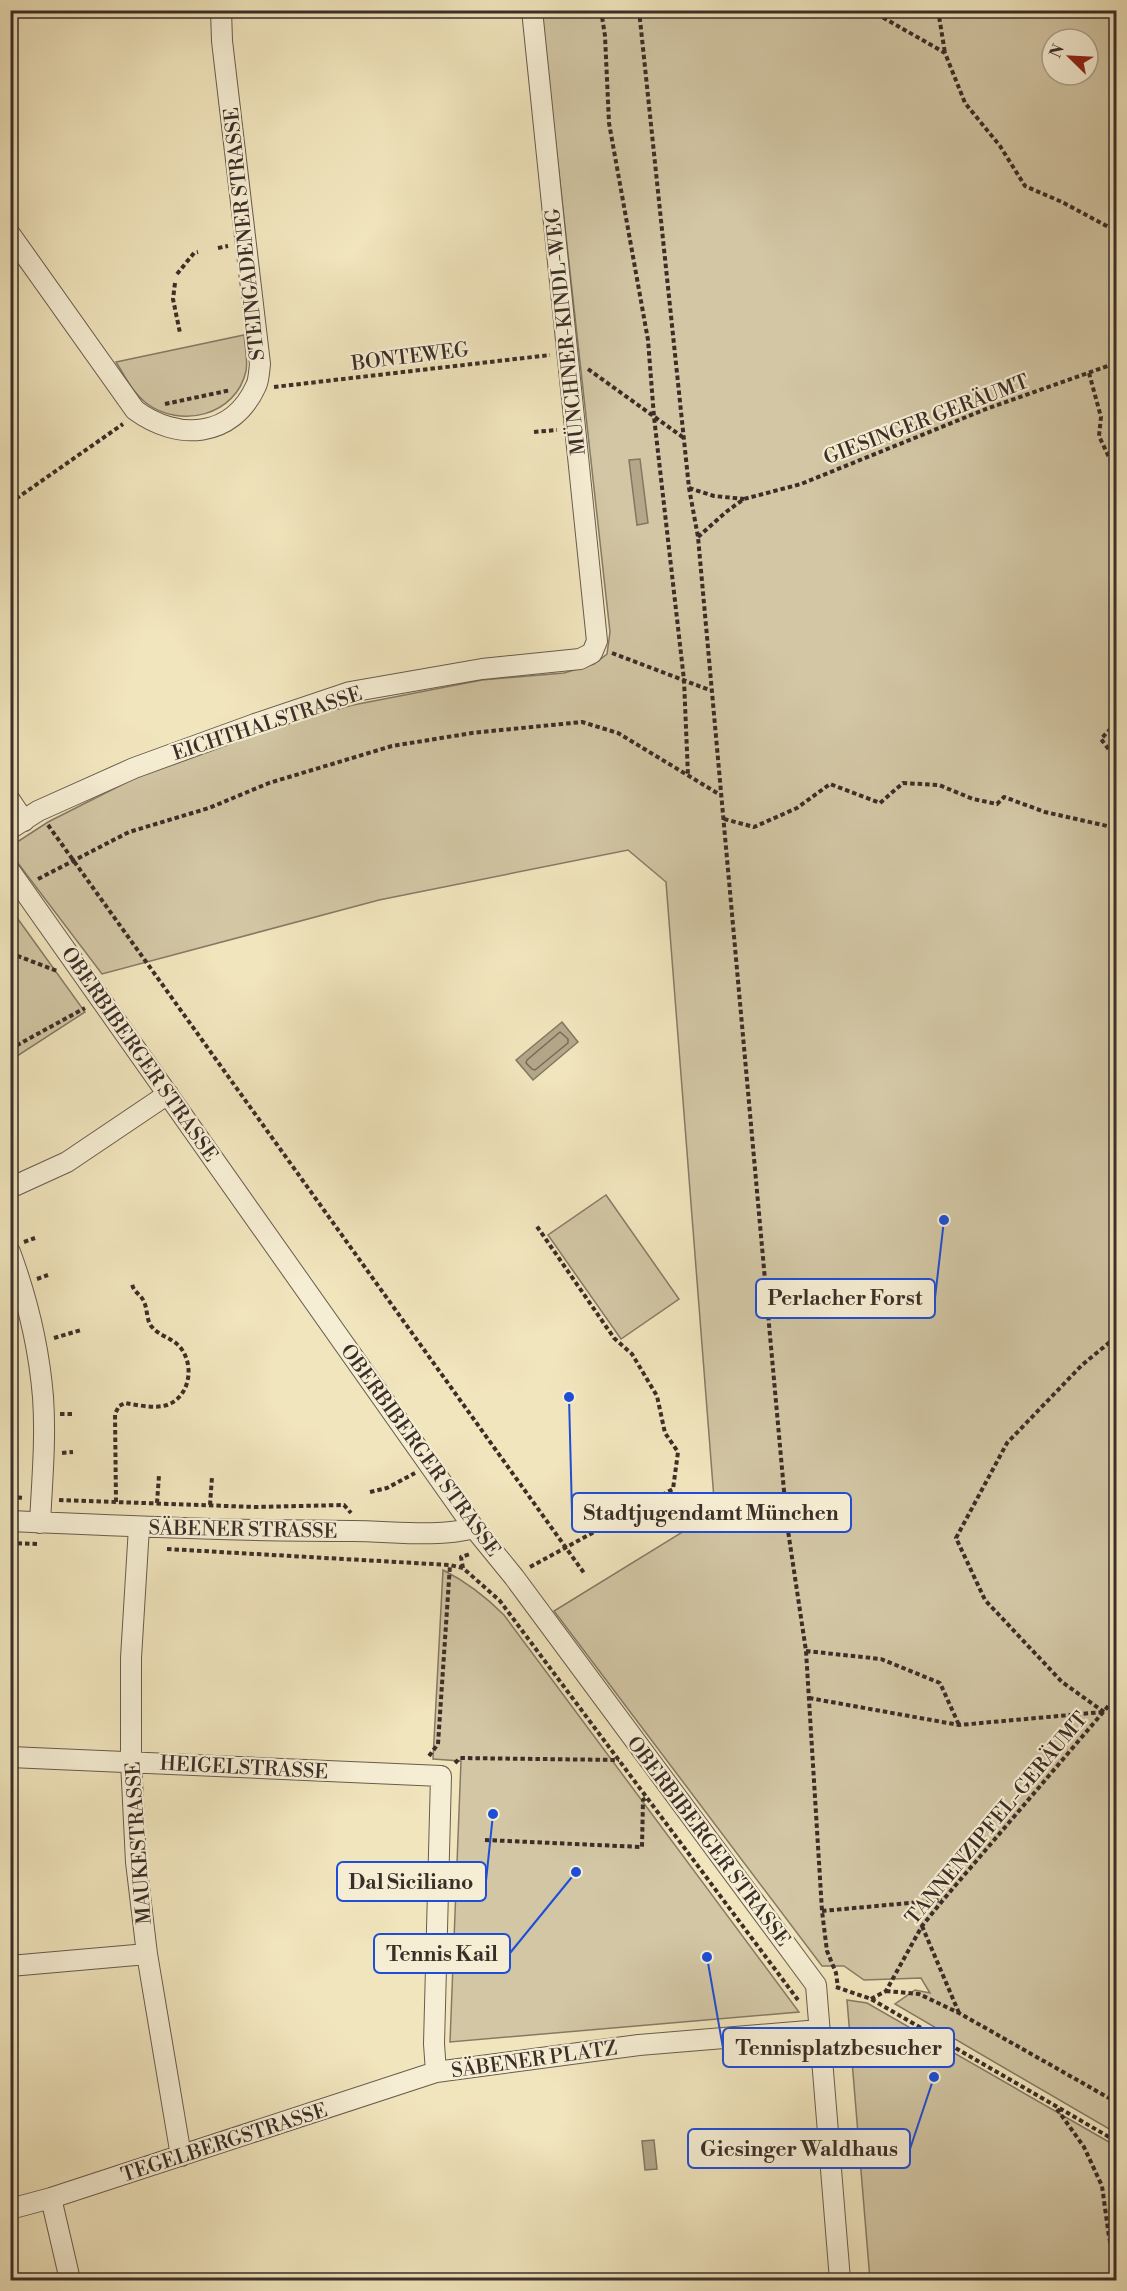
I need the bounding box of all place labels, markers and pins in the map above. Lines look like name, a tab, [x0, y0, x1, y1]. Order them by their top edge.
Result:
callout: Perlacher Forst	[756, 1279, 935, 1318]
callout: Stadtjugendamt München	[572, 1493, 851, 1532]
callout: Dal Siciliano	[337, 1862, 486, 1901]
callout: Tennis Kail	[374, 1934, 510, 1973]
callout: Tennisplatzbesucher	[723, 2028, 954, 2067]
callout: Giesinger Waldhaus	[688, 2129, 910, 2168]

